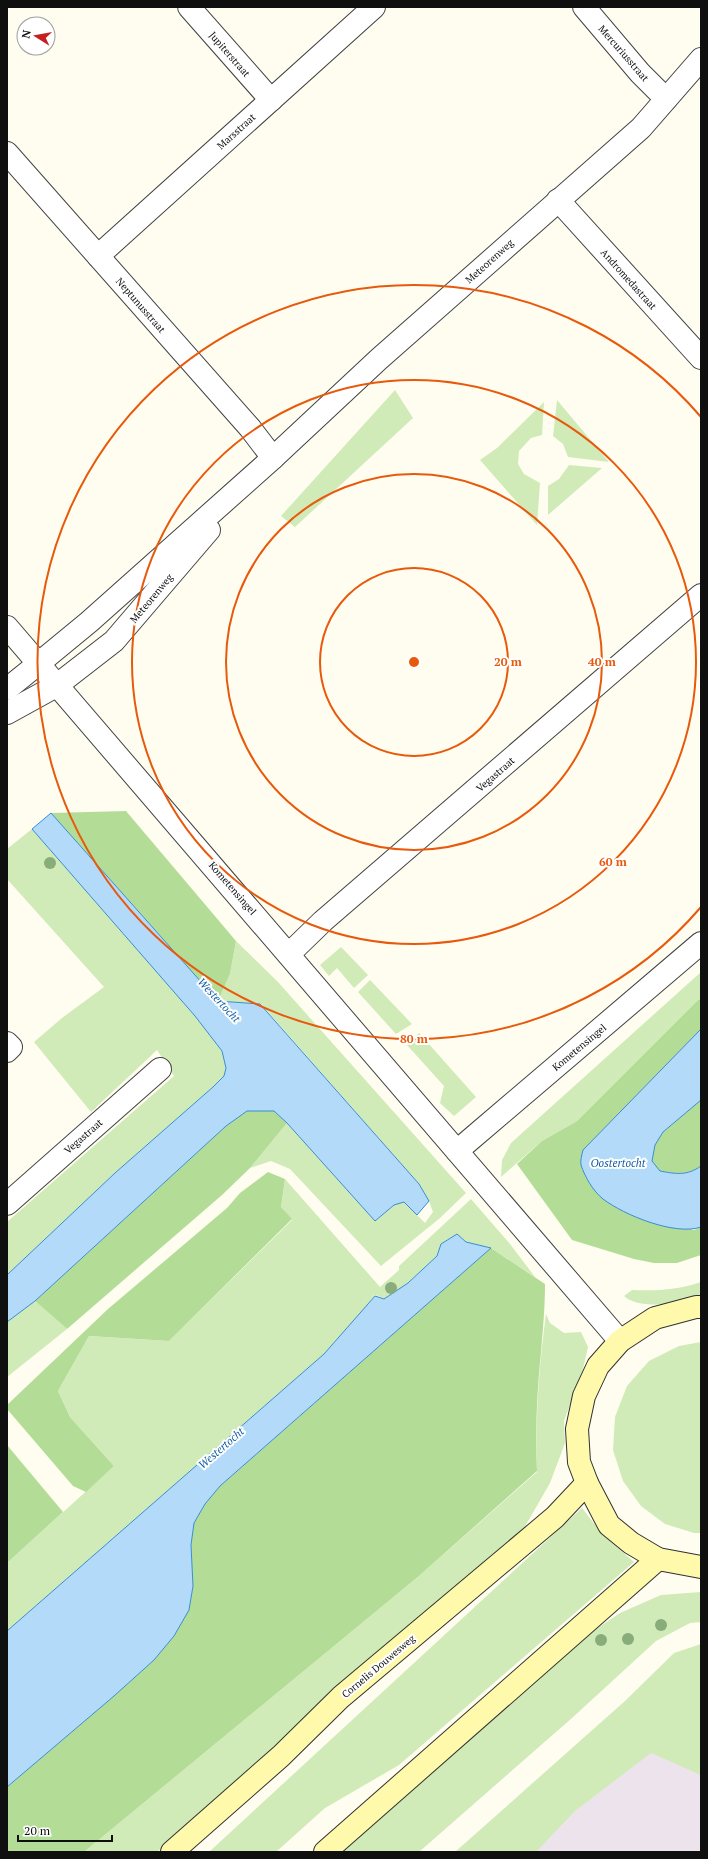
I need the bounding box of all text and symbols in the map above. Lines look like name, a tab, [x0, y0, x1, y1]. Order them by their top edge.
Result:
north arrow	[16, 16, 56, 56]
street label: Mercuriusstraat	[596, 22, 652, 84]
text: N	[19, 28, 34, 40]
street label: Jupiterstraat	[206, 29, 253, 80]
street label: Marsstraat	[214, 110, 259, 152]
street label: Meteorenweg	[463, 236, 517, 286]
street label: Andromedastraat	[598, 246, 660, 313]
street label: Neptunusstraat	[113, 275, 168, 336]
street label: Meteorenweg	[127, 571, 176, 626]
text: 20 m	[494, 654, 522, 669]
text: 40 m	[588, 654, 616, 669]
centre of rings	[407, 655, 421, 669]
street label: Vegastraat	[473, 754, 518, 795]
text: 60 m	[599, 854, 627, 869]
street label: Kometensingel	[206, 859, 259, 918]
water label: Westertocht	[195, 975, 243, 1025]
street label: Kometensingel	[550, 1021, 609, 1074]
text: 80 m	[400, 1031, 428, 1046]
street label: Vegastraat	[61, 1116, 106, 1157]
water label: Oostertocht	[591, 1156, 646, 1170]
water label: Westertocht	[195, 1424, 247, 1472]
street label: Cornelis Douwesweg	[339, 1631, 418, 1701]
scale bar	[18, 1817, 112, 1843]
text: 20 m	[24, 1823, 51, 1838]

